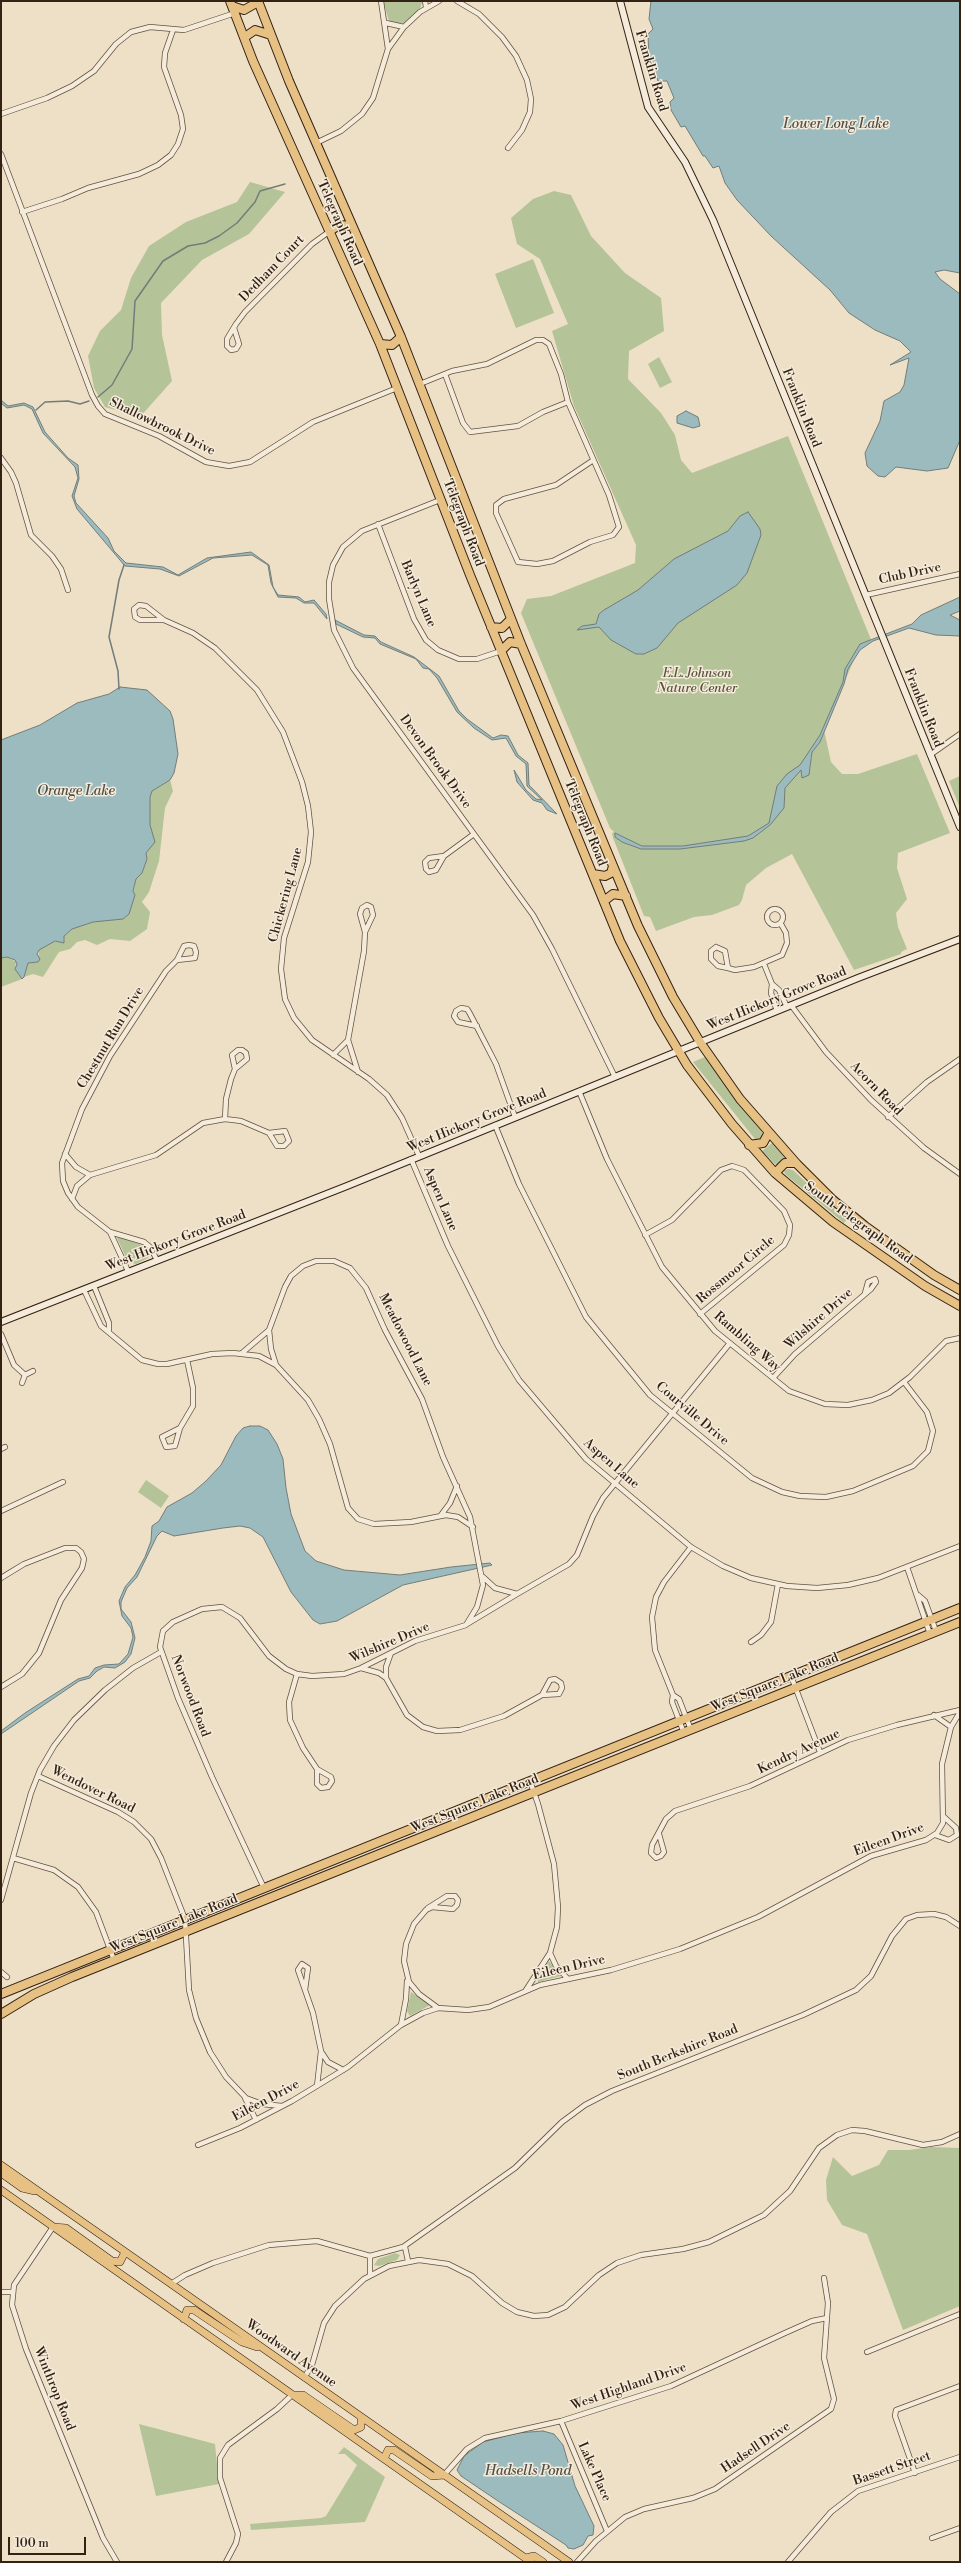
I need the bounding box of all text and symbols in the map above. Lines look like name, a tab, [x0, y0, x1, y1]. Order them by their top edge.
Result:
street label: Franklin Road	[631, 29, 671, 113]
water label: Lower Long Lake	[783, 117, 889, 133]
street label: Telegraph Road	[313, 178, 365, 268]
street label: Dedham Court	[236, 232, 308, 306]
street label: Franklin Road	[778, 366, 824, 450]
street label: Shallowbrook Drive	[107, 395, 217, 459]
street label: Telegraph Road	[439, 477, 487, 569]
street label: Barlyn Lane	[397, 558, 439, 630]
street label: Club Drive	[877, 560, 943, 588]
park label: E.L. Johnson Nature Center	[657, 666, 737, 697]
street label: Franklin Road	[900, 666, 946, 750]
street label: Devon Brook Drive	[396, 712, 474, 812]
street label: Telegraph Road	[560, 777, 610, 869]
water label: Orange Lake	[37, 784, 115, 800]
street label: Chickering Lane	[266, 846, 306, 944]
street label: West Hickory Grove Road	[705, 964, 849, 1034]
street label: Chestnut Run Drive	[74, 984, 148, 1092]
street label: Acorn Road	[846, 1059, 906, 1119]
street label: West Hickory Grove Road	[405, 1086, 549, 1156]
street label: Aspen Lane	[419, 1164, 461, 1234]
street label: South Telegraph Road	[801, 1179, 915, 1267]
street label: West Hickory Grove Road	[104, 1207, 248, 1275]
street label: Rossmoor Circle	[694, 1233, 778, 1307]
street label: Wilshire Drive	[782, 1285, 856, 1353]
street label: Meadowood Lane	[375, 1291, 435, 1389]
street label: Rambling Way	[710, 1309, 784, 1375]
street label: Courville Drive	[652, 1379, 732, 1449]
street label: Aspen Lane	[580, 1436, 642, 1492]
street label: Wilshire Drive	[348, 1619, 432, 1667]
street label: West Square Lake Road	[709, 1650, 841, 1716]
street label: Norwood Road	[167, 1653, 213, 1739]
street label: Kendry Avenue	[755, 1726, 843, 1778]
street label: Wendover Road	[49, 1763, 137, 1817]
street label: West Square Lake Road	[409, 1771, 541, 1837]
street label: Eileen Drive	[852, 1820, 926, 1860]
street label: West Square Lake Road	[108, 1891, 240, 1957]
street label: Eileen Drive	[531, 1952, 607, 1984]
street label: South Berkshire Road	[616, 2022, 740, 2084]
street label: Eileen Drive	[230, 2077, 302, 2125]
street label: Woodward Avenue	[243, 2317, 339, 2391]
street label: Winthrop Road	[30, 2345, 78, 2433]
street label: West Highland Drive	[569, 2360, 689, 2414]
street label: Hadsell Drive	[718, 2419, 794, 2477]
street label: Lake Place	[574, 2440, 614, 2504]
street label: Bassett Street	[851, 2448, 933, 2490]
water label: Hadsells Pond	[485, 2464, 571, 2480]
scale bar	[10, 2529, 88, 2555]
text: 100 m	[15, 2536, 49, 2551]

